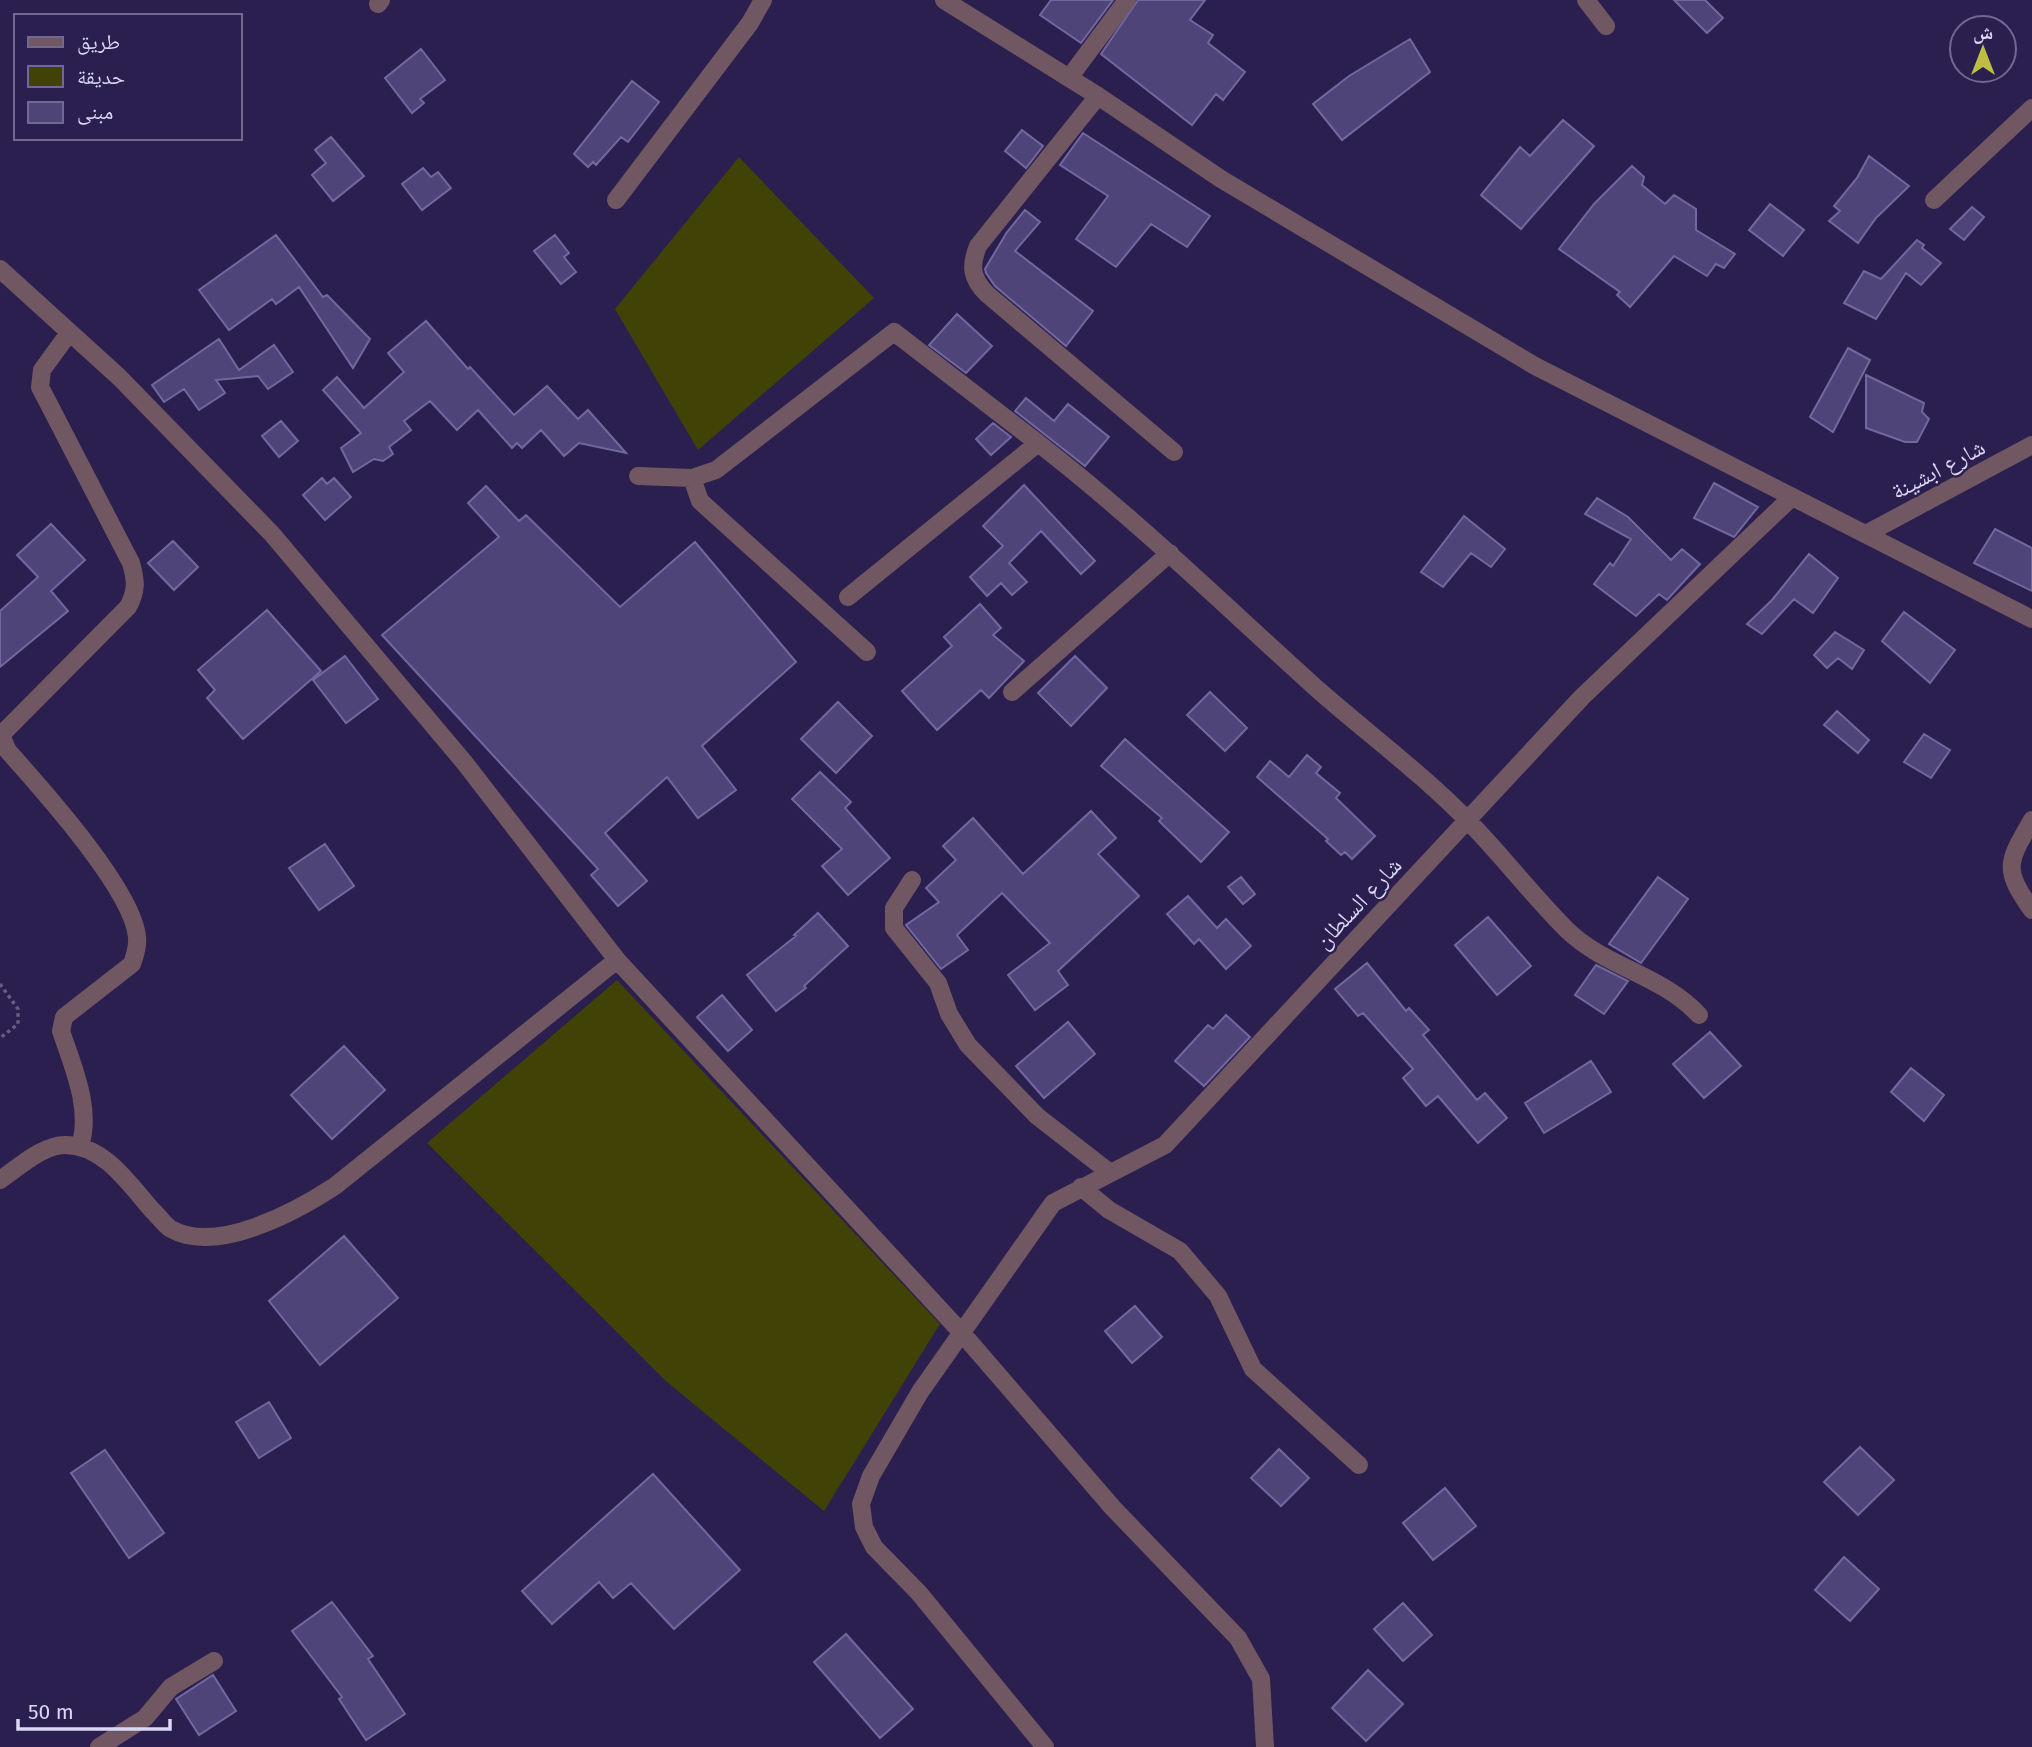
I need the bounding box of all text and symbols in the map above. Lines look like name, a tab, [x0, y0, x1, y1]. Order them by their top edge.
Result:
legend	[14, 14, 242, 140]
north arrow	[1948, 14, 2018, 84]
text: ش	[1973, 21, 1993, 44]
text: طريق	[77, 29, 120, 55]
text: حديقة	[77, 64, 125, 90]
text: مبنى	[77, 99, 113, 125]
street label: شارع ابشينة	[1886, 433, 1990, 506]
street label: شارع السلطان	[1309, 851, 1408, 955]
scale bar	[18, 1688, 170, 1732]
text: 50 m	[28, 1699, 74, 1725]

